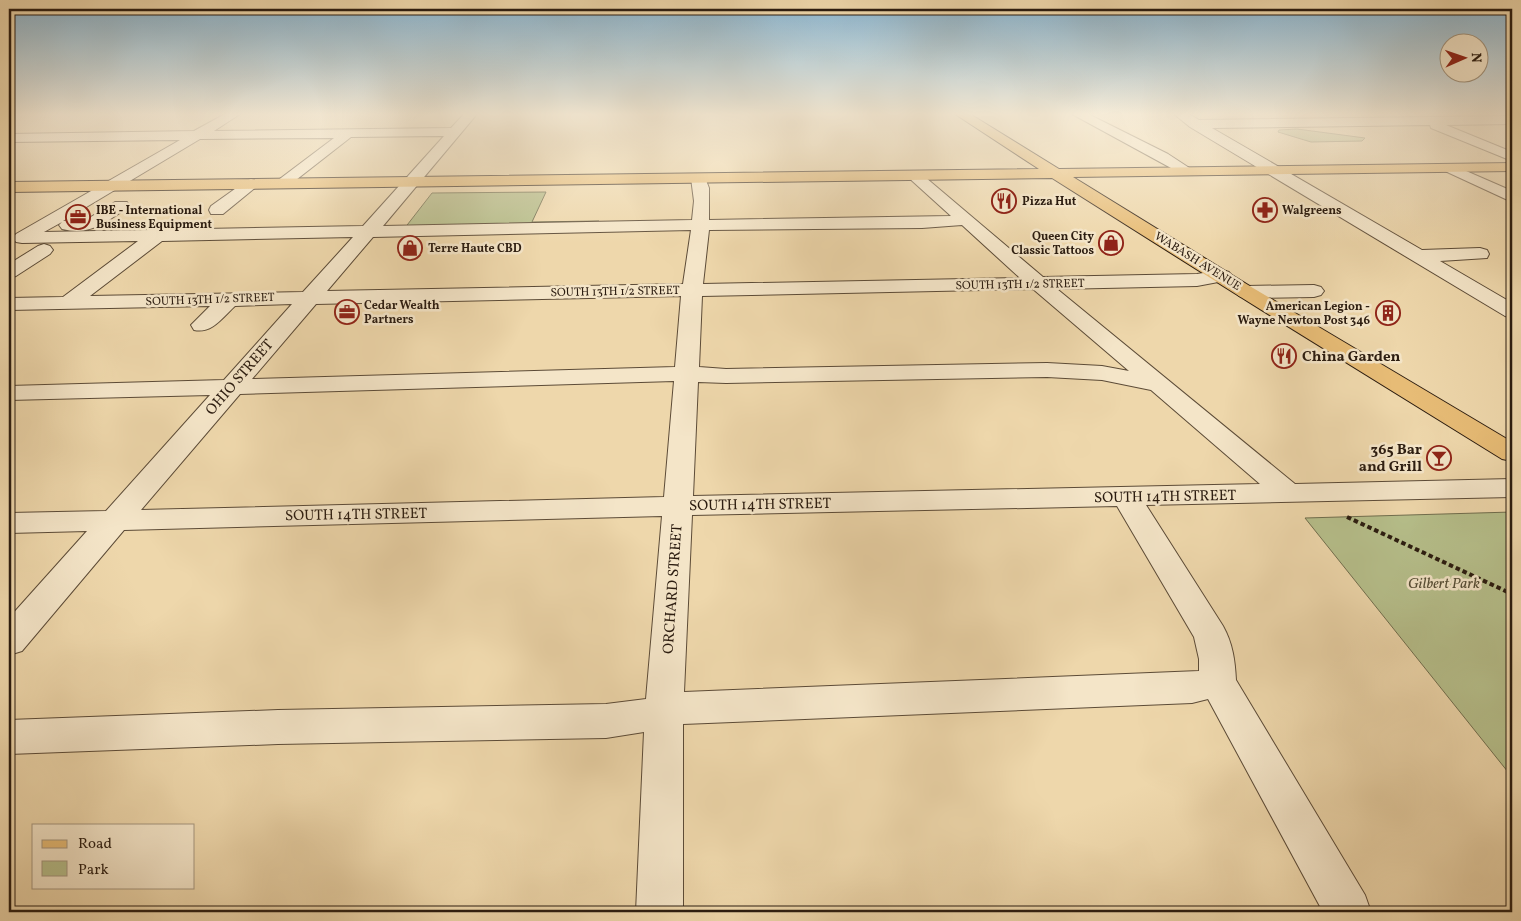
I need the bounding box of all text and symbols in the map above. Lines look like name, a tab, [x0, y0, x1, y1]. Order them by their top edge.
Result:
north arrow	[1438, 32, 1488, 82]
text: N	[1466, 52, 1485, 63]
restaurant icon: Pizza Hut	[991, 188, 1017, 214]
place label: Pizza Hut	[1022, 194, 1077, 210]
pharmacy icon: Walgreens	[1252, 197, 1278, 223]
place label: IBE - International Business Equipment	[96, 203, 212, 233]
place label: Walgreens	[1282, 203, 1342, 219]
office icon: IBE - International Business Equipment	[65, 204, 91, 230]
place label: Queen City Classic Tattoos	[1011, 229, 1094, 259]
street label: WABASH AVENUE	[1151, 229, 1244, 295]
shop icon: Queen City Classic Tattoos	[1098, 230, 1124, 256]
shop icon: Terre Haute CBD	[397, 235, 423, 261]
place label: Terre Haute CBD	[428, 241, 522, 257]
street label: SOUTH 13TH 1/2 STREET	[955, 276, 1085, 294]
street label: SOUTH 13TH 1/2 STREET	[550, 283, 680, 301]
street label: SOUTH 13TH 1/2 STREET	[145, 290, 275, 310]
place label: Cedar Wealth Partners	[364, 298, 440, 328]
office icon: Cedar Wealth Partners	[334, 299, 360, 325]
place label: American Legion - Wayne Newton Post 346	[1238, 299, 1370, 329]
building icon: American Legion - Wayne Newton Post 346	[1375, 300, 1401, 326]
street label: OHIO STREET	[201, 335, 279, 420]
restaurant icon: China Garden	[1271, 343, 1297, 369]
place label: China Garden	[1302, 347, 1401, 368]
place label: 365 Bar and Grill	[1359, 440, 1422, 478]
bar icon: 365 Bar and Grill	[1426, 445, 1452, 471]
street label: SOUTH 14TH STREET	[1094, 486, 1237, 509]
street label: SOUTH 14TH STREET	[689, 494, 832, 517]
street label: SOUTH 14TH STREET	[285, 504, 428, 527]
street label: ORCHARD STREET	[658, 523, 689, 655]
park label: Gilbert Park	[1408, 574, 1480, 595]
legend	[32, 824, 195, 888]
text: Road	[78, 834, 112, 855]
text: Park	[78, 860, 109, 881]

